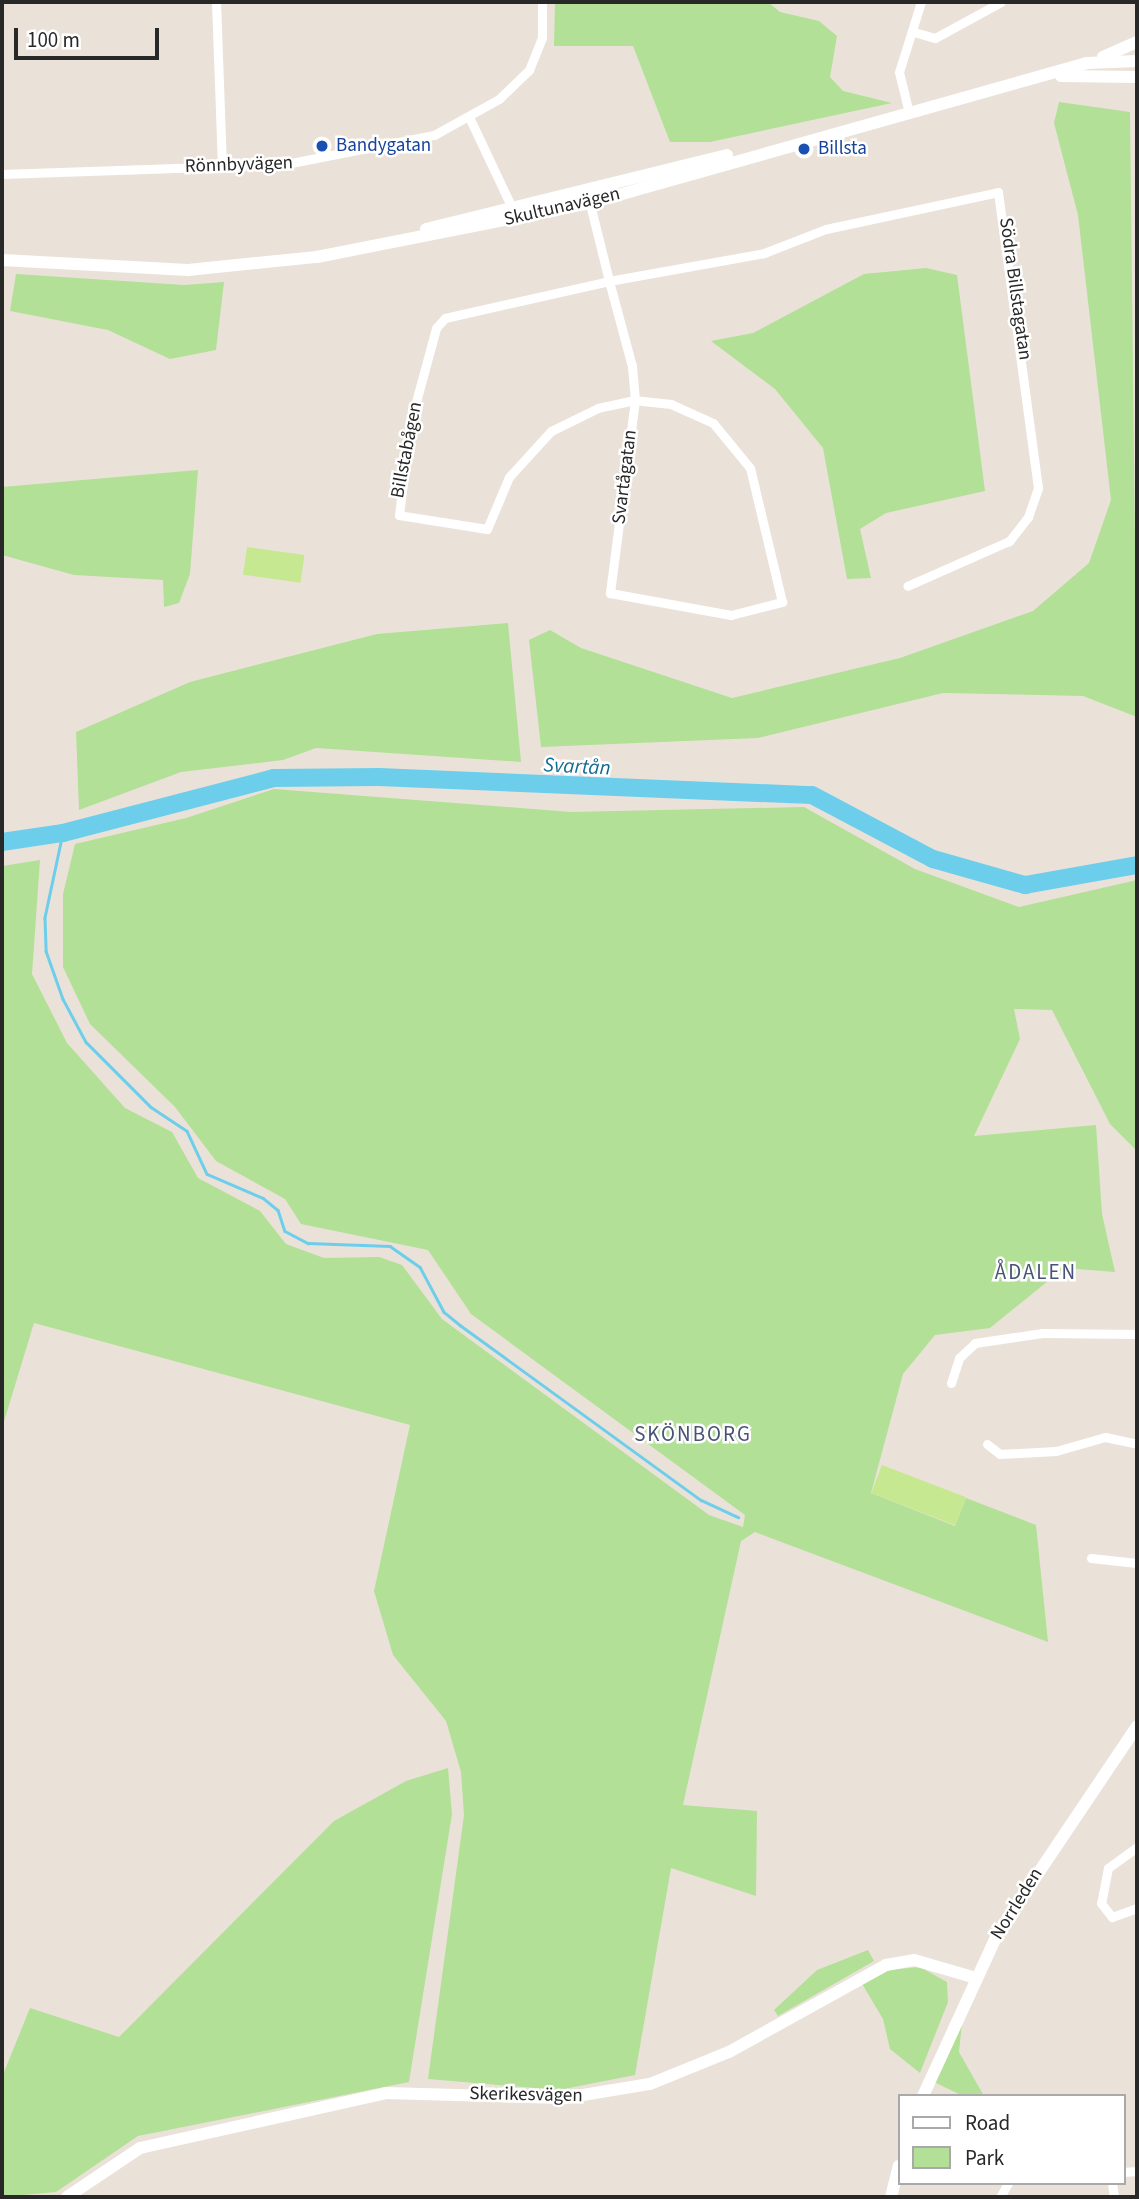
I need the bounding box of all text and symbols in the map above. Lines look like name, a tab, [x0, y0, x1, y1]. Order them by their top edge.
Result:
scale bar	[18, 14, 163, 58]
text: 100 m	[27, 25, 80, 55]
place label: Bandygatan	[336, 135, 431, 157]
marker: Bandygatan	[314, 138, 330, 154]
place label: Billsta	[818, 138, 867, 160]
marker: Billsta	[796, 141, 812, 157]
street label: Rönnbyvägen	[185, 152, 293, 178]
street label: Skultunavägen	[502, 183, 622, 231]
street label: Södra Billstagatan	[994, 216, 1036, 362]
street label: Billstabågen	[386, 400, 428, 500]
street label: Svartågatan	[608, 428, 642, 526]
water label: Svartån	[543, 752, 611, 780]
district label: ÅDALEN	[996, 1259, 1076, 1285]
district label: SKÖNBORG	[635, 1421, 751, 1447]
street label: Norrleden	[986, 1864, 1048, 1944]
street label: Skerikesvägen	[469, 2083, 583, 2107]
legend	[898, 2094, 1125, 2185]
text: Road	[965, 2108, 1010, 2138]
text: Park	[965, 2143, 1004, 2173]

